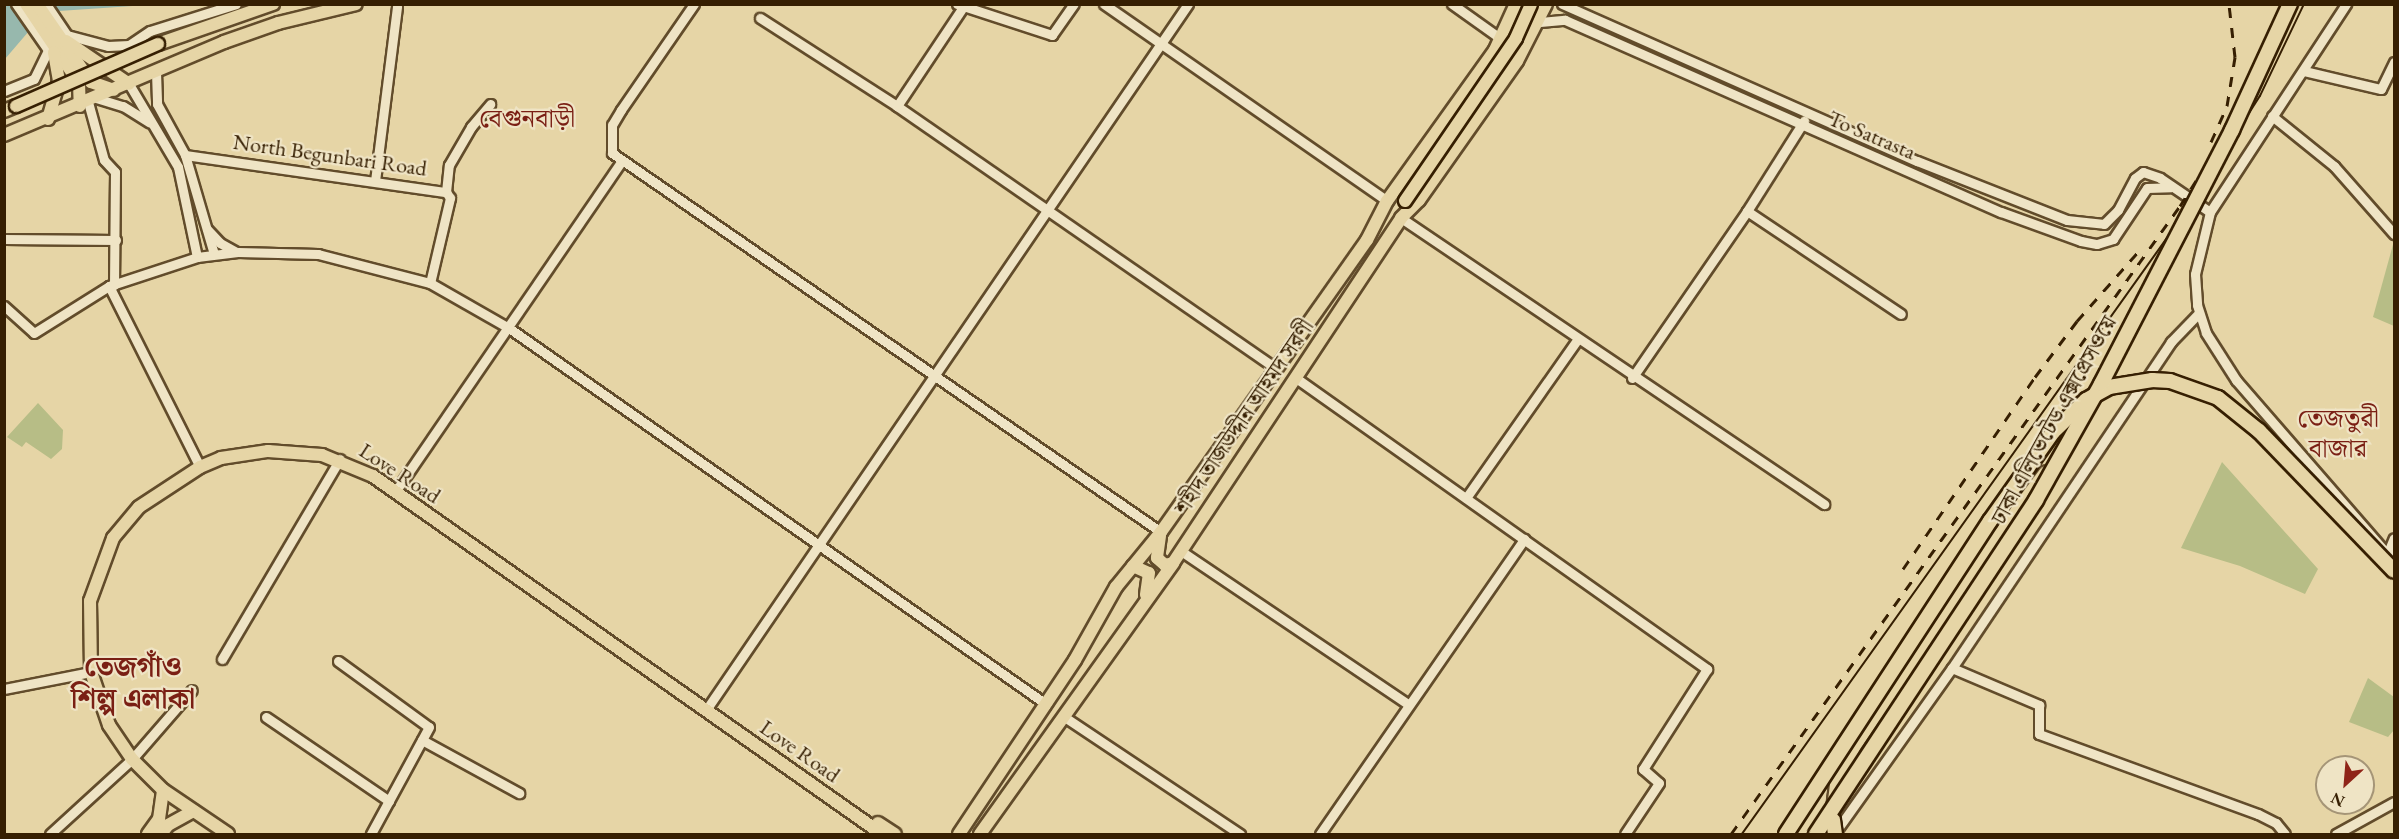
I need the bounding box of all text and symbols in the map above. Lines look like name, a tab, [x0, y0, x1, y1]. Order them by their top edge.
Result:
district label: বেগুনবাড়ী	[479, 103, 575, 135]
street label: To Satrasta	[1824, 105, 1920, 165]
street label: North Begunbari Road	[231, 128, 429, 182]
street label: ঢাকা এলিভেটেড এক্সপ্রেসওয়ে	[1986, 311, 2122, 529]
street label: শহীদ তাজউদ্দীন আহমদ সরণী	[1169, 314, 1319, 520]
district label: তেজতুরী বাজার	[2297, 403, 2379, 464]
street label: Love Road	[354, 437, 446, 509]
district label: তেজগাঁও শিল্প এলাকা	[71, 649, 195, 715]
street label: Love Road	[755, 714, 845, 788]
north arrow	[2315, 755, 2375, 815]
text: N	[2327, 788, 2348, 812]

